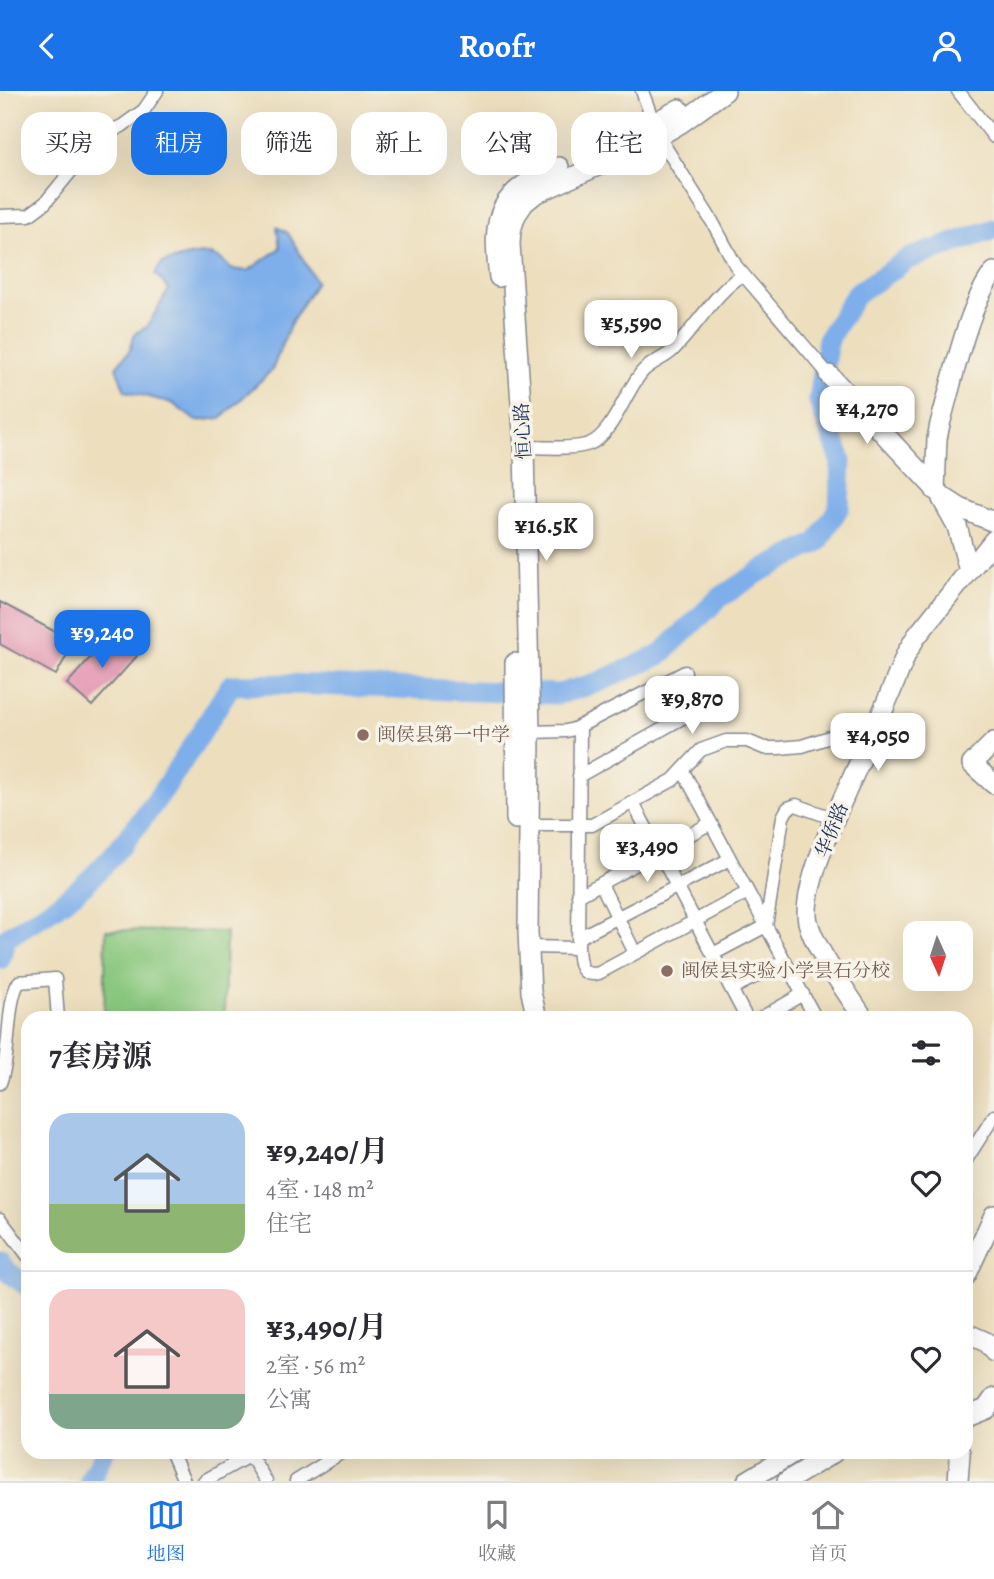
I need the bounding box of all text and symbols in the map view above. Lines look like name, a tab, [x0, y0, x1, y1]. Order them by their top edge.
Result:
text: Roofr	[459, 24, 535, 68]
icon: back	[28, 27, 66, 65]
icon: person	[928, 27, 966, 65]
chip: 买房	[21, 112, 117, 175]
chip: 租房	[131, 112, 227, 175]
chip: 筛选	[241, 112, 337, 175]
chip: 新上	[351, 112, 447, 175]
chip: 公寓	[461, 112, 557, 175]
chip: 住宅	[571, 112, 667, 175]
pin: ¥5,590	[574, 301, 688, 360]
text: ¥5,590	[600, 307, 662, 338]
pin: ¥4,270	[810, 387, 924, 446]
text: ¥4,270	[836, 393, 898, 424]
street label: 恒心路	[509, 402, 537, 460]
pin: ¥16.5K	[489, 503, 603, 563]
text: ¥16.5K	[514, 510, 578, 541]
pin: ¥9,240	[45, 611, 159, 670]
text: ¥9,240	[70, 617, 134, 648]
pin: ¥9,870	[635, 677, 749, 736]
text: ¥9,870	[661, 683, 723, 714]
pin: ¥4,050	[821, 713, 935, 773]
text: ¥4,050	[846, 720, 910, 751]
place label: 闽侯县第一中学	[377, 722, 510, 748]
marker: 闽侯县第一中学	[355, 727, 371, 743]
street label: 华侨路	[809, 799, 855, 861]
pin: ¥3,490	[590, 825, 704, 884]
text: ¥3,490	[616, 831, 678, 862]
north arrow	[903, 921, 973, 991]
map controls	[903, 921, 973, 991]
place label: 闽侯县实验小学昙石分校	[681, 958, 890, 984]
marker: 闽侯县实验小学昙石分校	[659, 963, 675, 979]
icon: filters	[907, 1034, 945, 1072]
text: 7套房源	[49, 1036, 152, 1076]
text: ¥9,240/月	[266, 1131, 389, 1171]
icon: home	[105, 1141, 189, 1225]
icon: heart	[907, 1164, 945, 1202]
text: 4室 · 148 m²	[266, 1174, 374, 1205]
text: 住宅	[266, 1208, 312, 1239]
text: ¥3,490/月	[266, 1307, 387, 1347]
icon: home	[105, 1317, 189, 1401]
icon: heart	[907, 1340, 945, 1378]
text: 2室 · 56 m²	[266, 1350, 365, 1381]
text: 公寓	[266, 1384, 312, 1415]
tab: 地图	[147, 1496, 185, 1567]
tab: 收藏	[478, 1496, 516, 1567]
tab: 首页	[809, 1496, 847, 1567]

